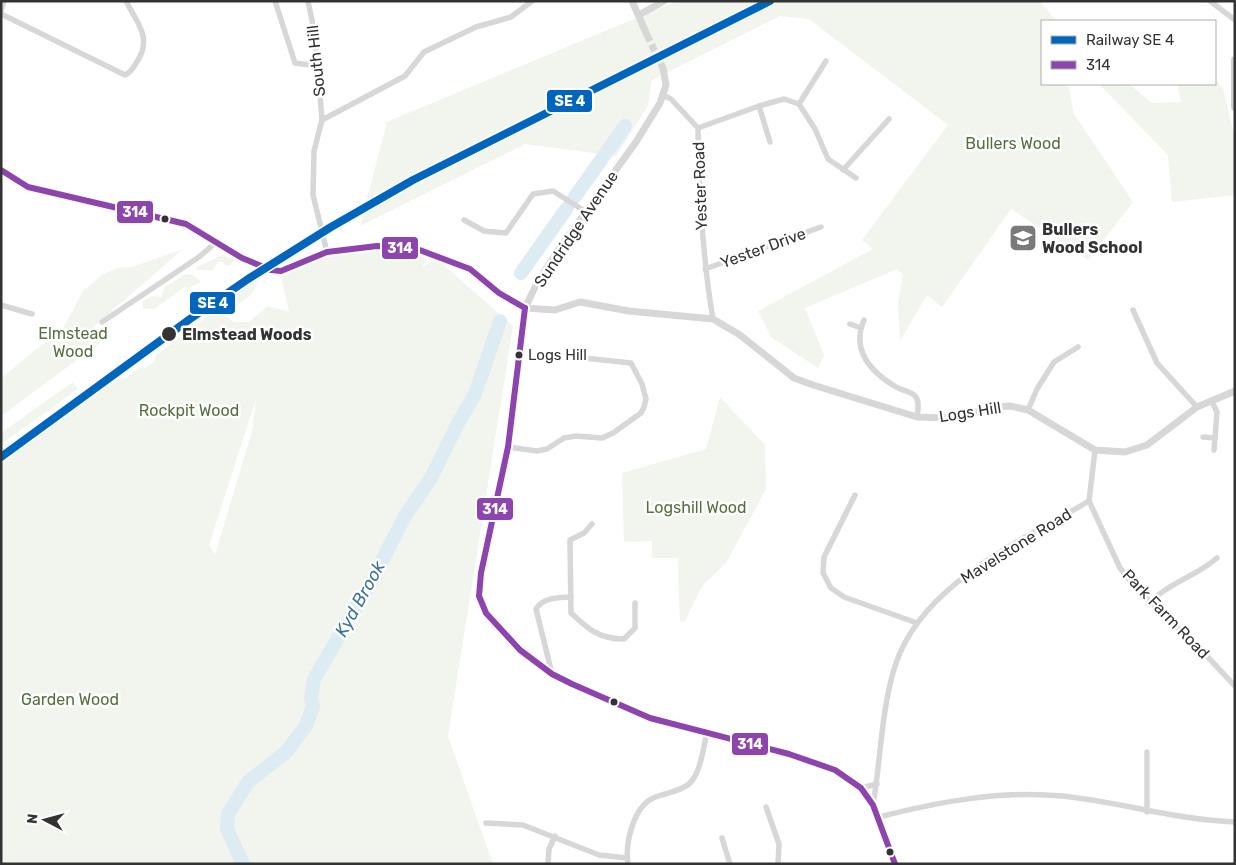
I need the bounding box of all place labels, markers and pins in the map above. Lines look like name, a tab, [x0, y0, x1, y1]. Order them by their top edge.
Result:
unlabelled marker	[160, 214, 170, 224]
place label: Bullers Wood School	[1042, 220, 1143, 257]
school or university icon: Bullers Wood School	[1008, 223, 1038, 253]
marker: Elmstead Woods	[160, 325, 178, 343]
place label: Elmstead Woods	[182, 325, 312, 344]
place label: Logs Hill	[528, 346, 587, 364]
marker: Logs Hill	[514, 350, 524, 360]
unlabelled marker	[609, 697, 619, 707]
unlabelled marker	[885, 847, 895, 857]

